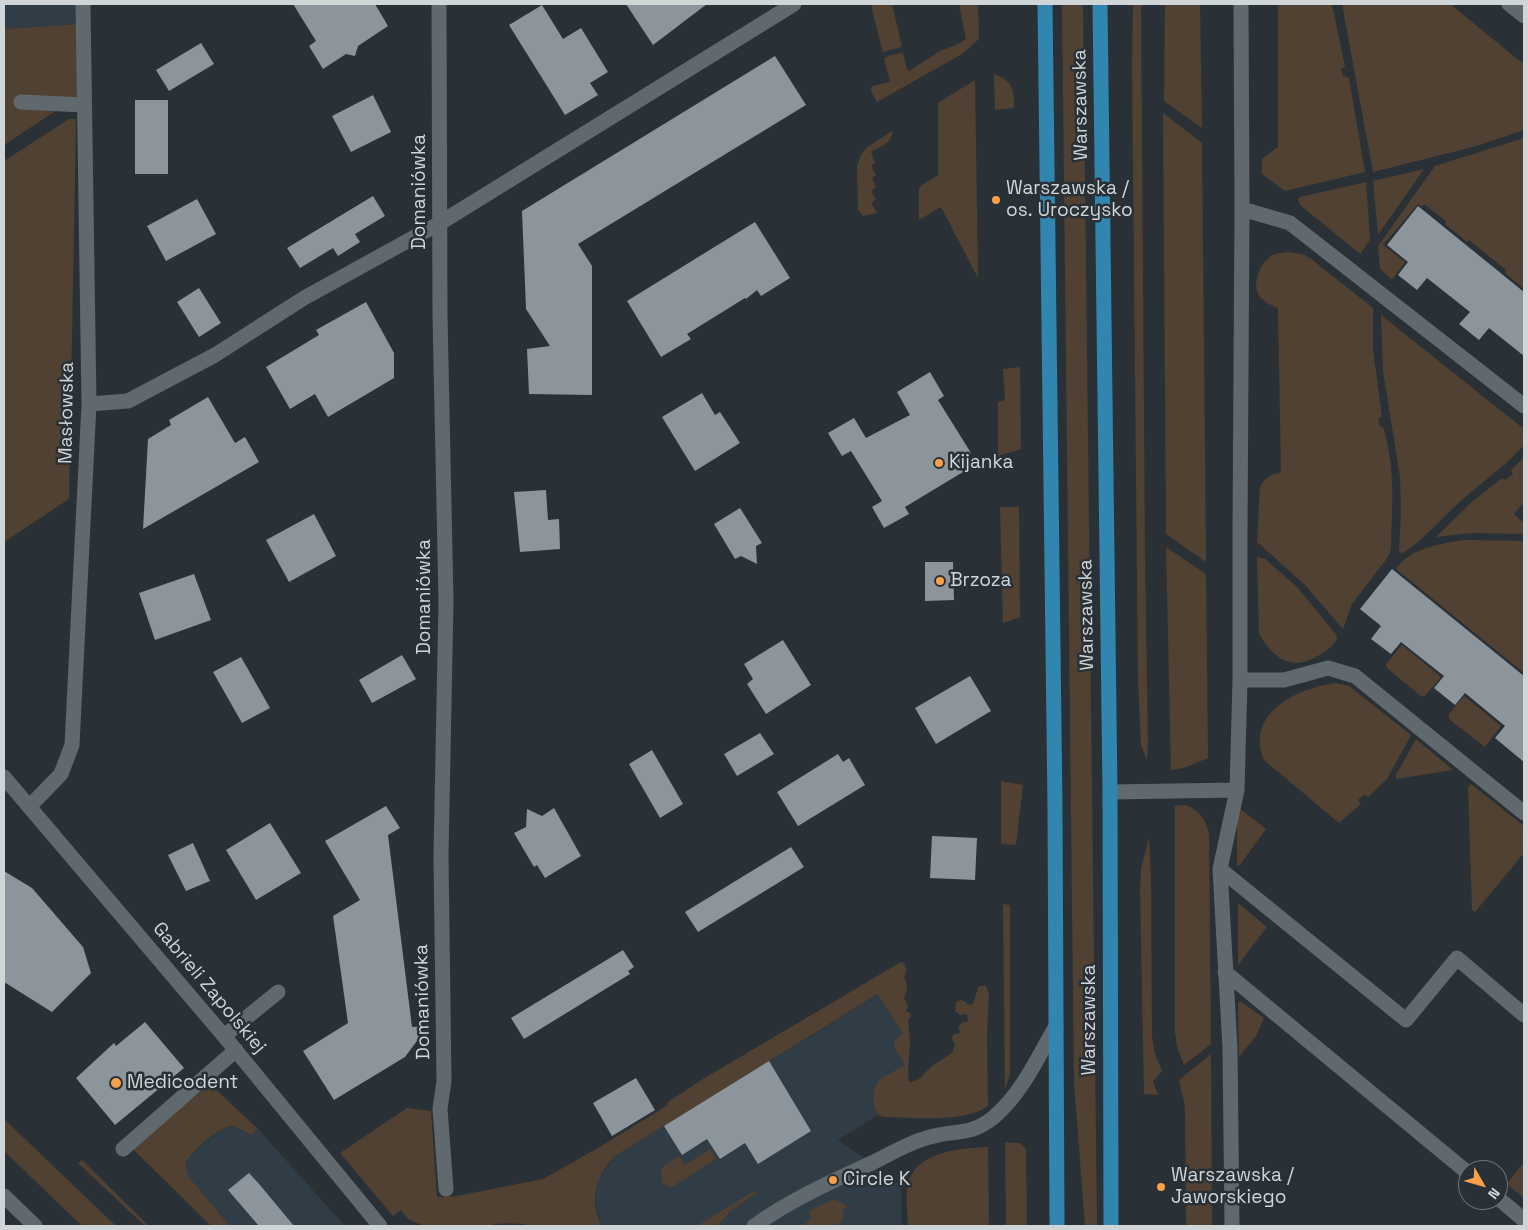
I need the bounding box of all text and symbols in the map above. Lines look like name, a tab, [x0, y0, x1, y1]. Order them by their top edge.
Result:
street label: Warszawska	[1069, 49, 1093, 161]
street label: Domaniówka	[409, 134, 431, 250]
place label: Warszawska / os. Uroczysko	[1006, 178, 1133, 222]
marker: Warszawska / os. Uroczysko	[990, 194, 1002, 206]
street label: Masłowska	[55, 362, 79, 464]
place label: Kijanka	[949, 452, 1013, 474]
marker: Kijanka	[933, 457, 945, 469]
street label: Domaniówka	[414, 539, 436, 655]
street label: Warszawska	[1075, 559, 1099, 671]
place label: Brzoza	[950, 570, 1011, 592]
marker: Brzoza	[934, 575, 946, 587]
street label: Gabrieli Zapolskiej	[147, 918, 271, 1058]
street label: Domaniówka	[411, 944, 435, 1060]
street label: Warszawska	[1079, 965, 1101, 1075]
place label: Medicodent	[127, 1072, 238, 1094]
marker: Medicodent	[109, 1076, 123, 1090]
north arrow	[1458, 1160, 1508, 1210]
place label: Warszawska / Jaworskiego	[1171, 1165, 1294, 1209]
place label: Circle K	[843, 1169, 910, 1191]
marker: Circle K	[827, 1174, 839, 1186]
marker: Warszawska / Jaworskiego	[1155, 1181, 1167, 1193]
text: N	[1484, 1184, 1504, 1203]

